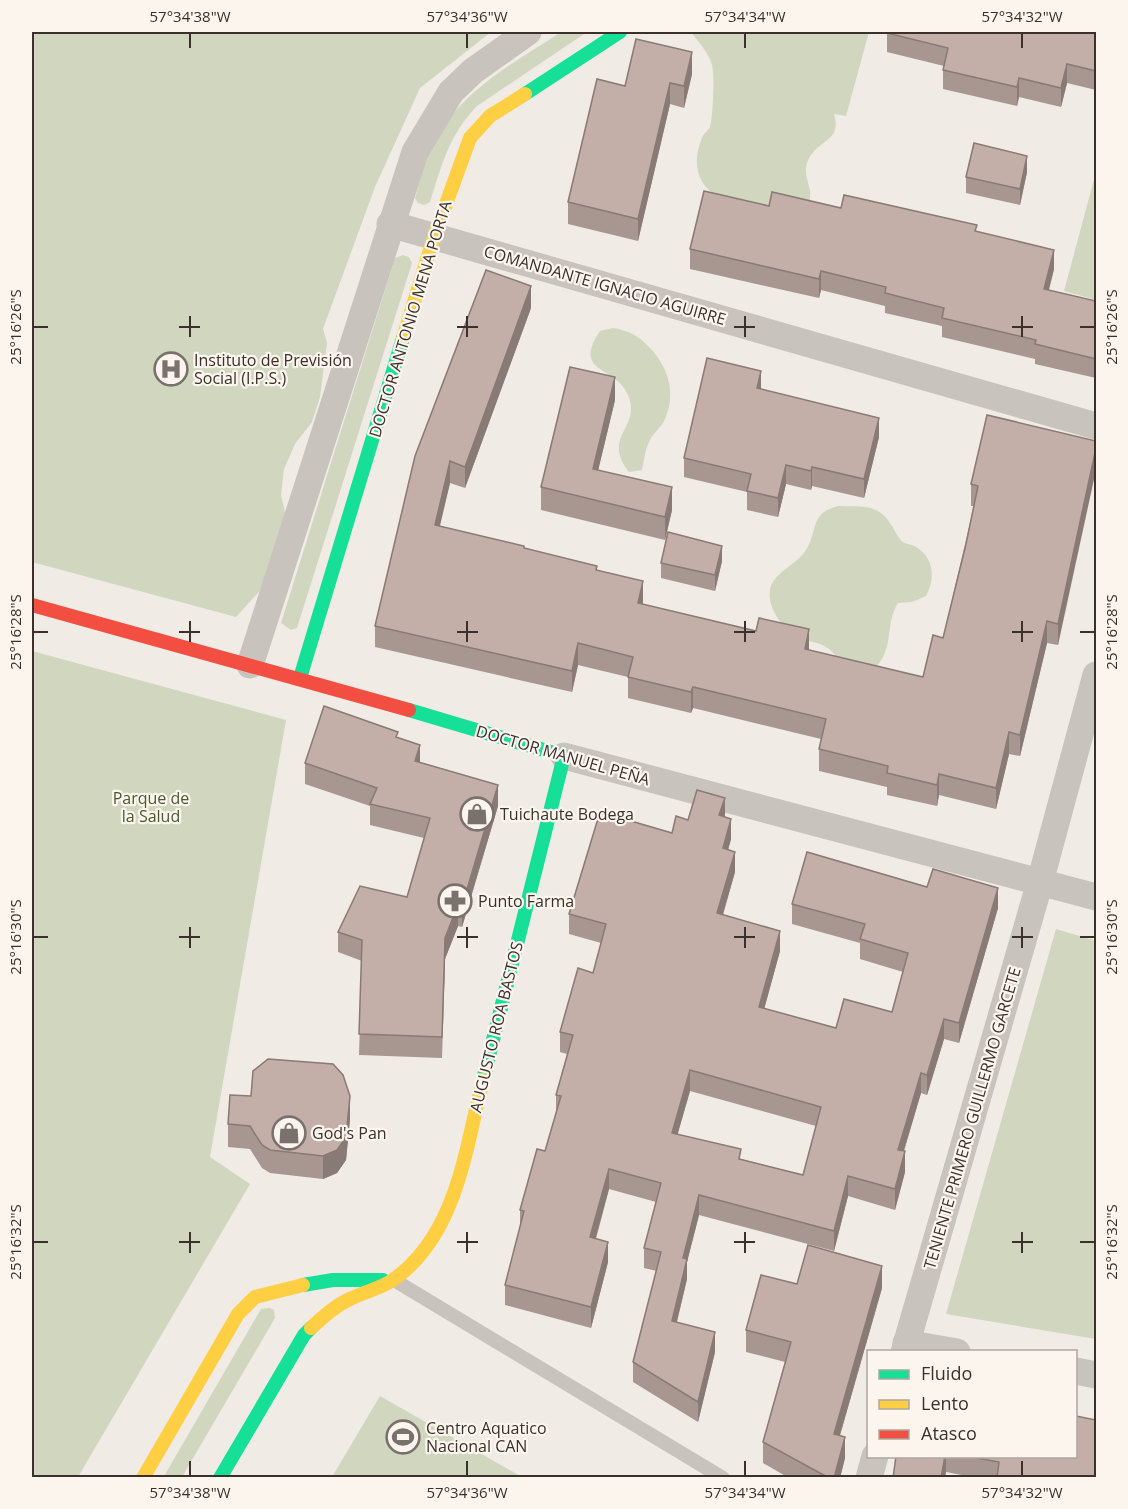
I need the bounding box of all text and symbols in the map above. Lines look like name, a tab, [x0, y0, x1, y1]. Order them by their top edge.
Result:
text: 57°34'38"W	[150, 6, 231, 26]
text: 57°34'36"W	[427, 6, 508, 26]
text: 57°34'34"W	[705, 6, 786, 26]
text: 57°34'32"W	[982, 6, 1063, 26]
street label: DOCTOR ANTONIO MENA PORTA	[363, 197, 457, 440]
street label: COMANDANTE IGNACIO AGUIRRE	[481, 240, 729, 330]
text: 25°16'26"S	[5, 289, 25, 365]
text: 25°16'26"S	[1101, 289, 1121, 365]
place label: Instituto de Previsión Social (I.P.S.)	[194, 349, 352, 389]
hospital icon: Instituto de Previsión Social (I.P.S.)	[153, 351, 189, 387]
text: 25°16'28"S	[5, 594, 25, 670]
text: 25°16'28"S	[1101, 594, 1121, 670]
street label: DOCTOR MANUEL PEÑA	[474, 720, 653, 791]
park label: Parque de la Salud	[113, 787, 189, 827]
shop icon: Tuichaute Bodega	[459, 796, 495, 832]
place label: Tuichaute Bodega	[500, 803, 634, 825]
pharmacy icon: Punto Farma	[437, 883, 473, 919]
place label: Punto Farma	[478, 890, 574, 912]
text: 25°16'30"S	[5, 899, 25, 975]
text: 25°16'30"S	[1101, 899, 1121, 975]
street label: AUGUSTO ROA BASTOS	[464, 939, 528, 1115]
street label: TENIENTE PRIMERO GUILLERMO GARCETE	[918, 964, 1026, 1272]
shop icon: God's Pan	[271, 1115, 307, 1151]
place label: God's Pan	[312, 1122, 387, 1144]
text: 25°16'32"S	[5, 1204, 25, 1280]
text: 25°16'32"S	[1101, 1204, 1121, 1280]
legend	[867, 1350, 1077, 1458]
text: Fluido	[921, 1361, 972, 1385]
text: Lento	[921, 1391, 969, 1415]
place label: Centro Aquatico Nacional CAN	[426, 1417, 547, 1457]
sports icon: Centro Aquatico Nacional CAN	[385, 1419, 421, 1455]
text: Atasco	[921, 1421, 977, 1445]
text: 57°34'38"W	[150, 1482, 231, 1502]
text: 57°34'36"W	[427, 1482, 508, 1502]
text: 57°34'34"W	[705, 1482, 786, 1502]
text: 57°34'32"W	[982, 1482, 1063, 1502]

